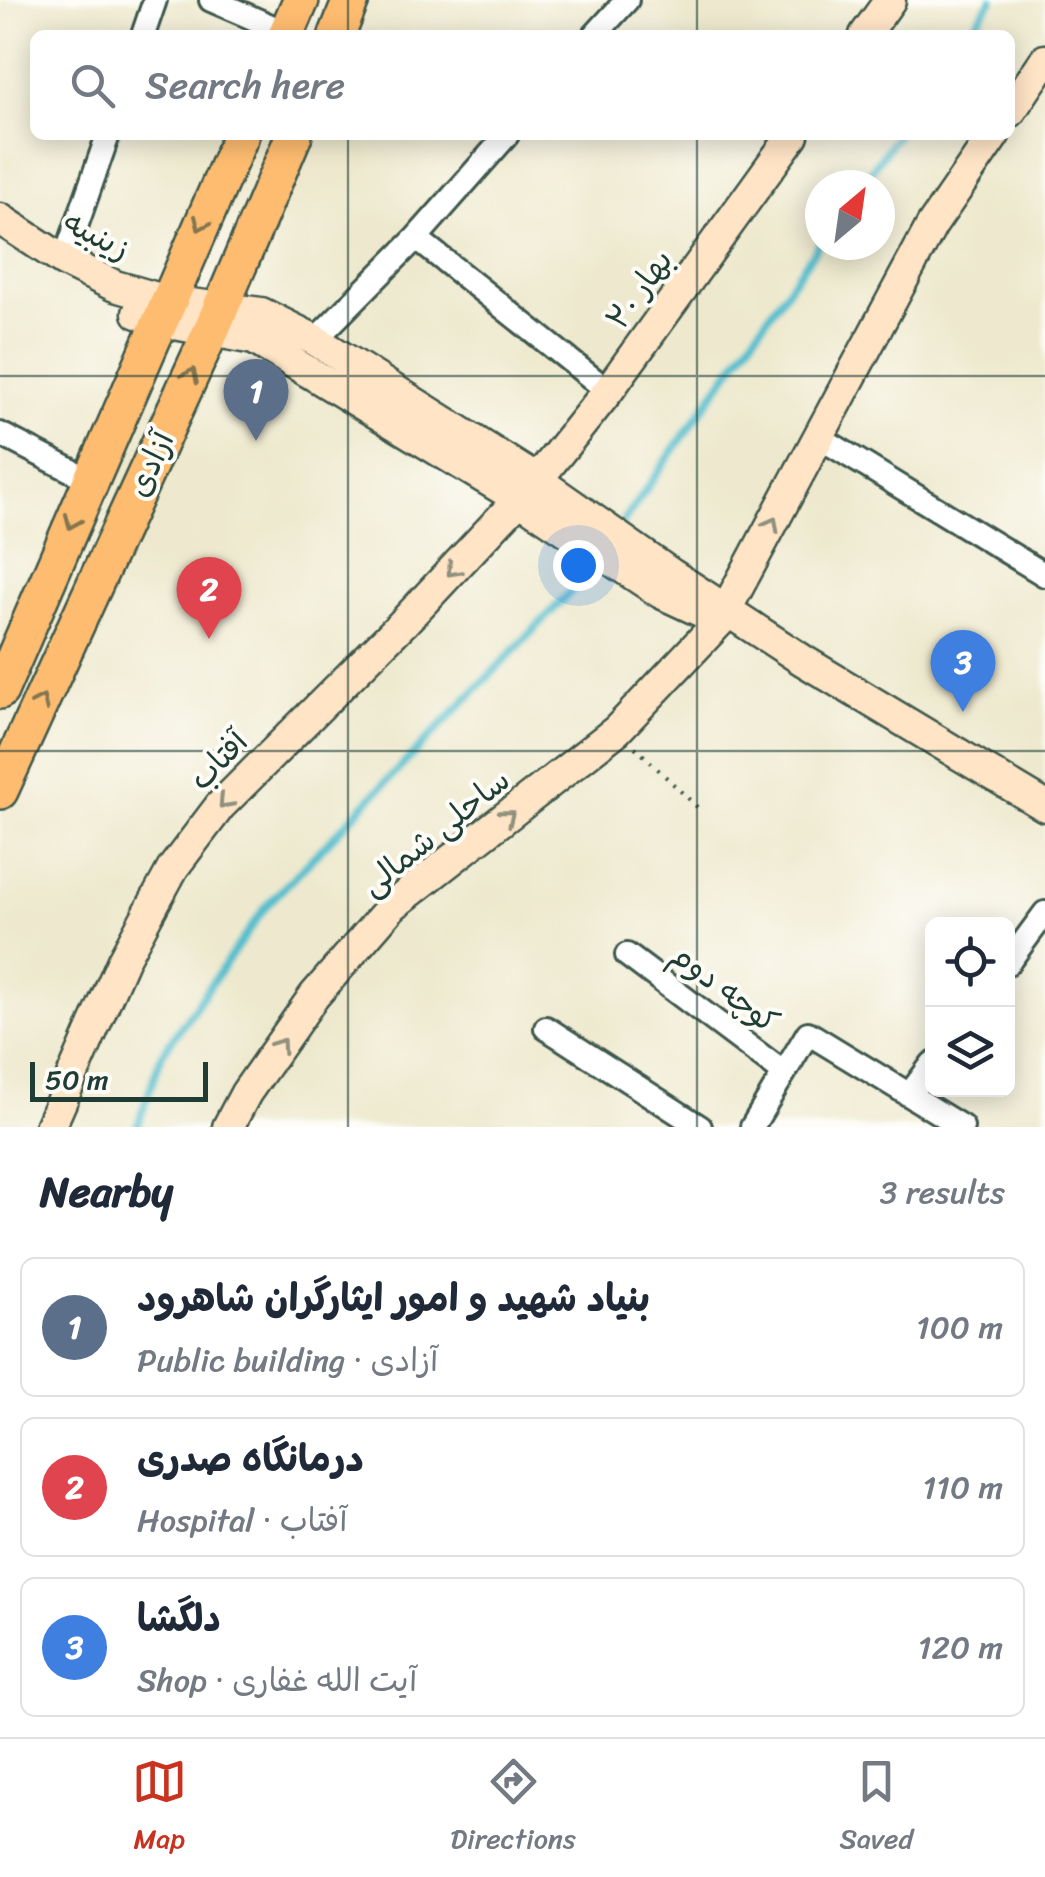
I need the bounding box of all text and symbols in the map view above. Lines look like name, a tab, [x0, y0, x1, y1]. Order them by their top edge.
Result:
search box	[30, 30, 1015, 140]
text: Search here	[145, 52, 345, 119]
icon: search	[65, 58, 120, 113]
north arrow	[805, 170, 895, 260]
street label: زینبیه	[53, 194, 141, 277]
one-way arrow	[193, 214, 213, 232]
street label: بهار ۲۰	[590, 237, 689, 342]
pin: 1	[224, 358, 288, 441]
one-way arrow	[178, 367, 198, 385]
street label: آزادی	[110, 420, 191, 507]
one-way arrow	[64, 512, 84, 530]
one-way arrow	[760, 516, 779, 535]
your location	[553, 540, 604, 591]
pin: 2	[176, 556, 242, 639]
one-way arrow	[447, 558, 465, 577]
pin: 3	[930, 630, 996, 712]
one-way arrow	[28, 695, 48, 713]
street label: آفتاب	[174, 715, 263, 804]
street label: ساحلی شمالی	[347, 753, 523, 911]
one-way arrow	[219, 790, 237, 809]
one-way arrow	[496, 810, 514, 828]
map controls	[925, 917, 1015, 1097]
button: locate	[925, 917, 1015, 1007]
street label: کوچه دوم	[657, 928, 792, 1049]
button: layers	[925, 1007, 1015, 1097]
one-way arrow	[268, 1037, 286, 1056]
text: 50 m	[45, 1055, 109, 1104]
scale bar	[30, 1057, 208, 1102]
text: Nearby	[40, 1155, 173, 1229]
text: 3 results	[880, 1164, 1005, 1221]
text: بنیاد شهید و امور ایثارگران شاهرود	[137, 1265, 650, 1332]
text: 1	[68, 1299, 81, 1356]
text: 100 m	[916, 1299, 1003, 1356]
text: Public building · آزادی	[137, 1332, 438, 1389]
text: درمانگاه صدری	[137, 1425, 364, 1492]
text: 2	[65, 1459, 84, 1516]
text: 110 m	[922, 1459, 1003, 1516]
text: Hospital · آفتاب	[137, 1492, 347, 1549]
text: دلگشا	[137, 1585, 221, 1652]
text: 3	[66, 1619, 83, 1676]
text: 120 m	[918, 1619, 1003, 1676]
text: Shop · آیت الله غفاری	[137, 1652, 417, 1709]
tab: Map	[132, 1754, 187, 1863]
tab: Directions	[450, 1754, 576, 1863]
tab: Saved	[839, 1754, 913, 1863]

